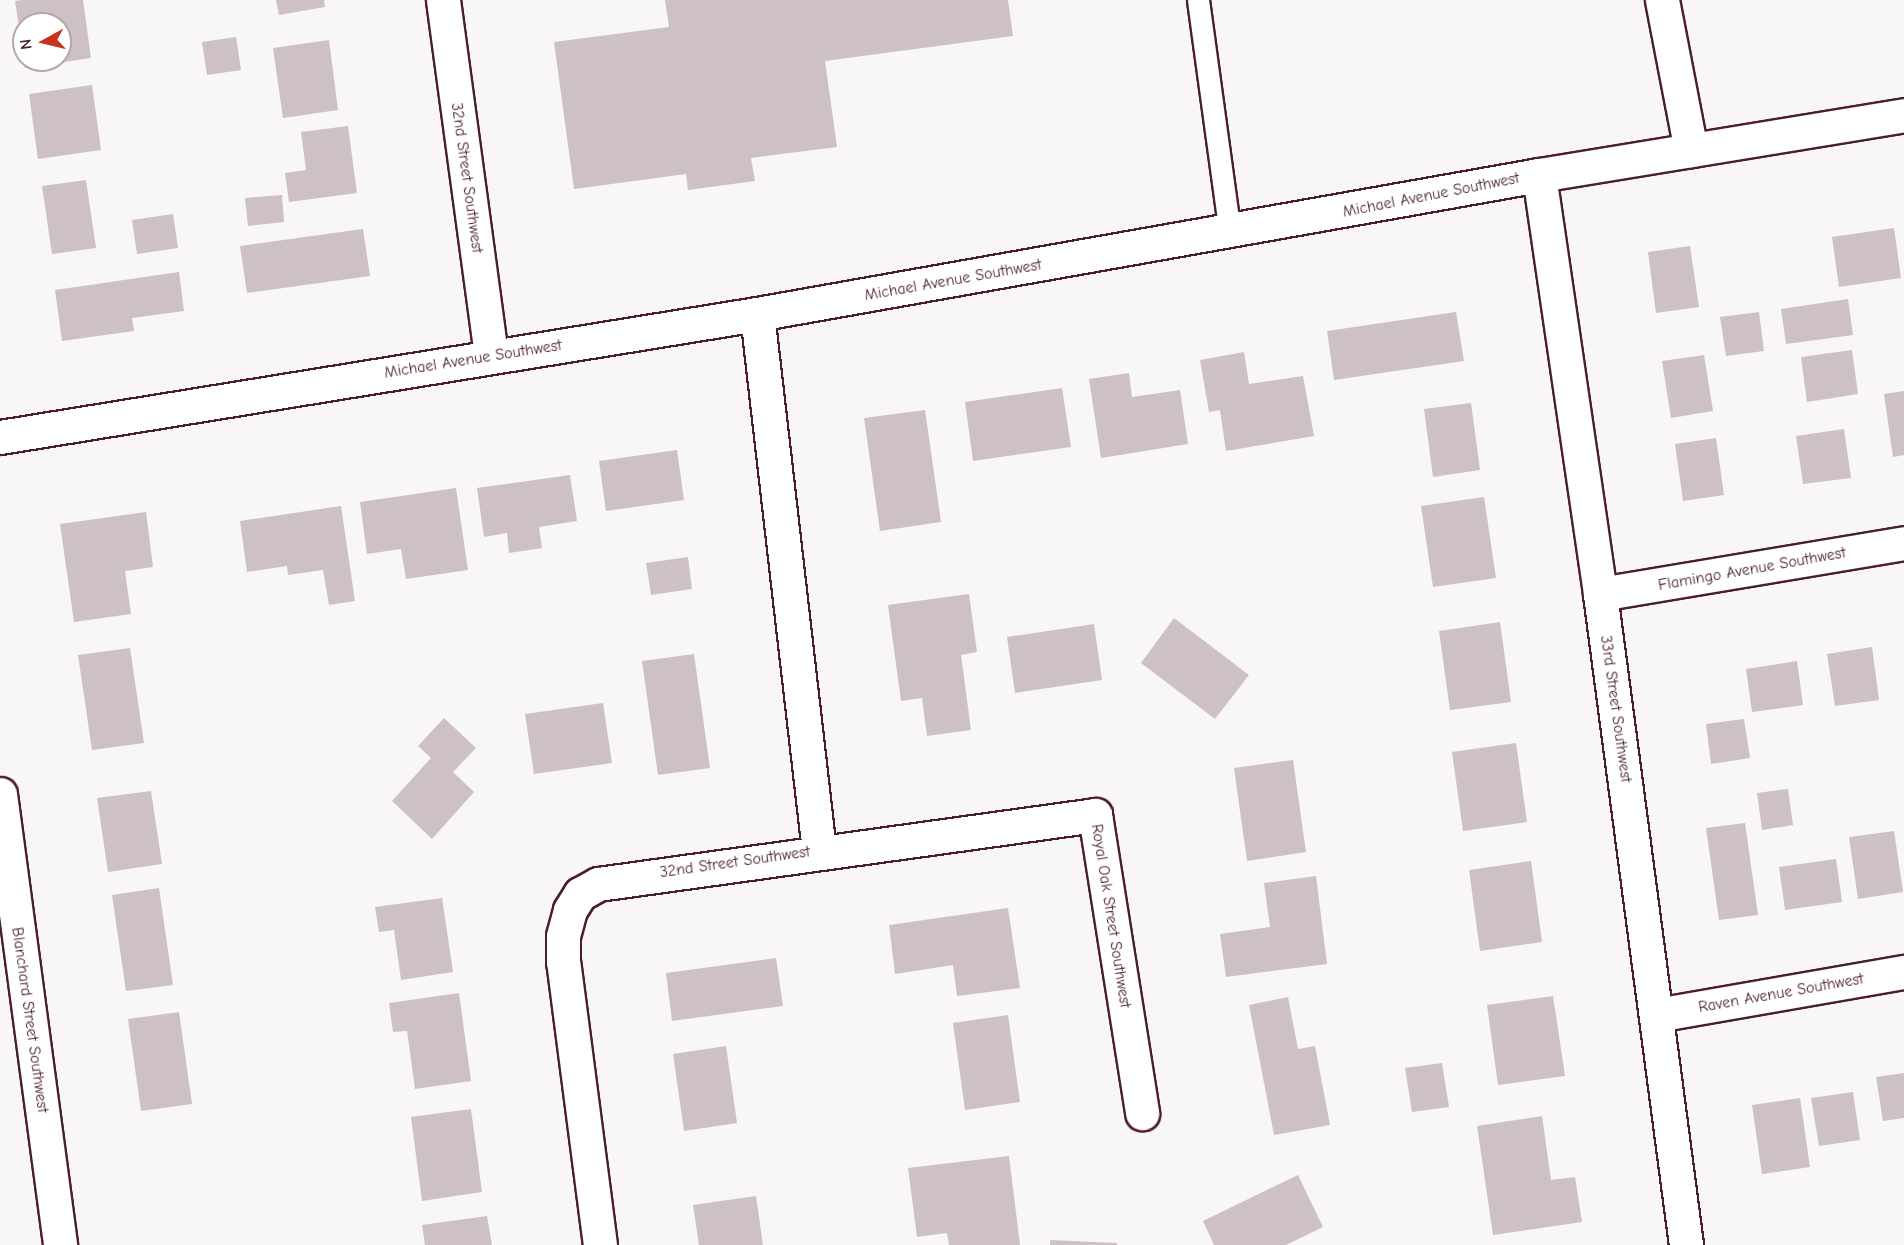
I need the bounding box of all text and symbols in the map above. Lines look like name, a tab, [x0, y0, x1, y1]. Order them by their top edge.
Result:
north arrow	[12, 12, 72, 72]
text: N	[17, 38, 36, 51]
street label: 32nd Street Southwest	[447, 102, 487, 254]
street label: Michael Avenue Southwest	[1341, 168, 1521, 222]
street label: Michael Avenue Southwest	[863, 255, 1043, 305]
street label: Michael Avenue Southwest	[383, 335, 563, 383]
street label: Flamingo Avenue Southwest	[1657, 543, 1847, 595]
street label: 33rd Street Southwest	[1596, 634, 1636, 784]
street label: Royal Oak Street Southwest	[1087, 823, 1135, 1009]
street label: 32nd Street Southwest	[659, 842, 811, 882]
street label: Blanchard Street Southwest	[7, 926, 53, 1114]
street label: Raven Avenue Southwest	[1697, 969, 1865, 1017]

